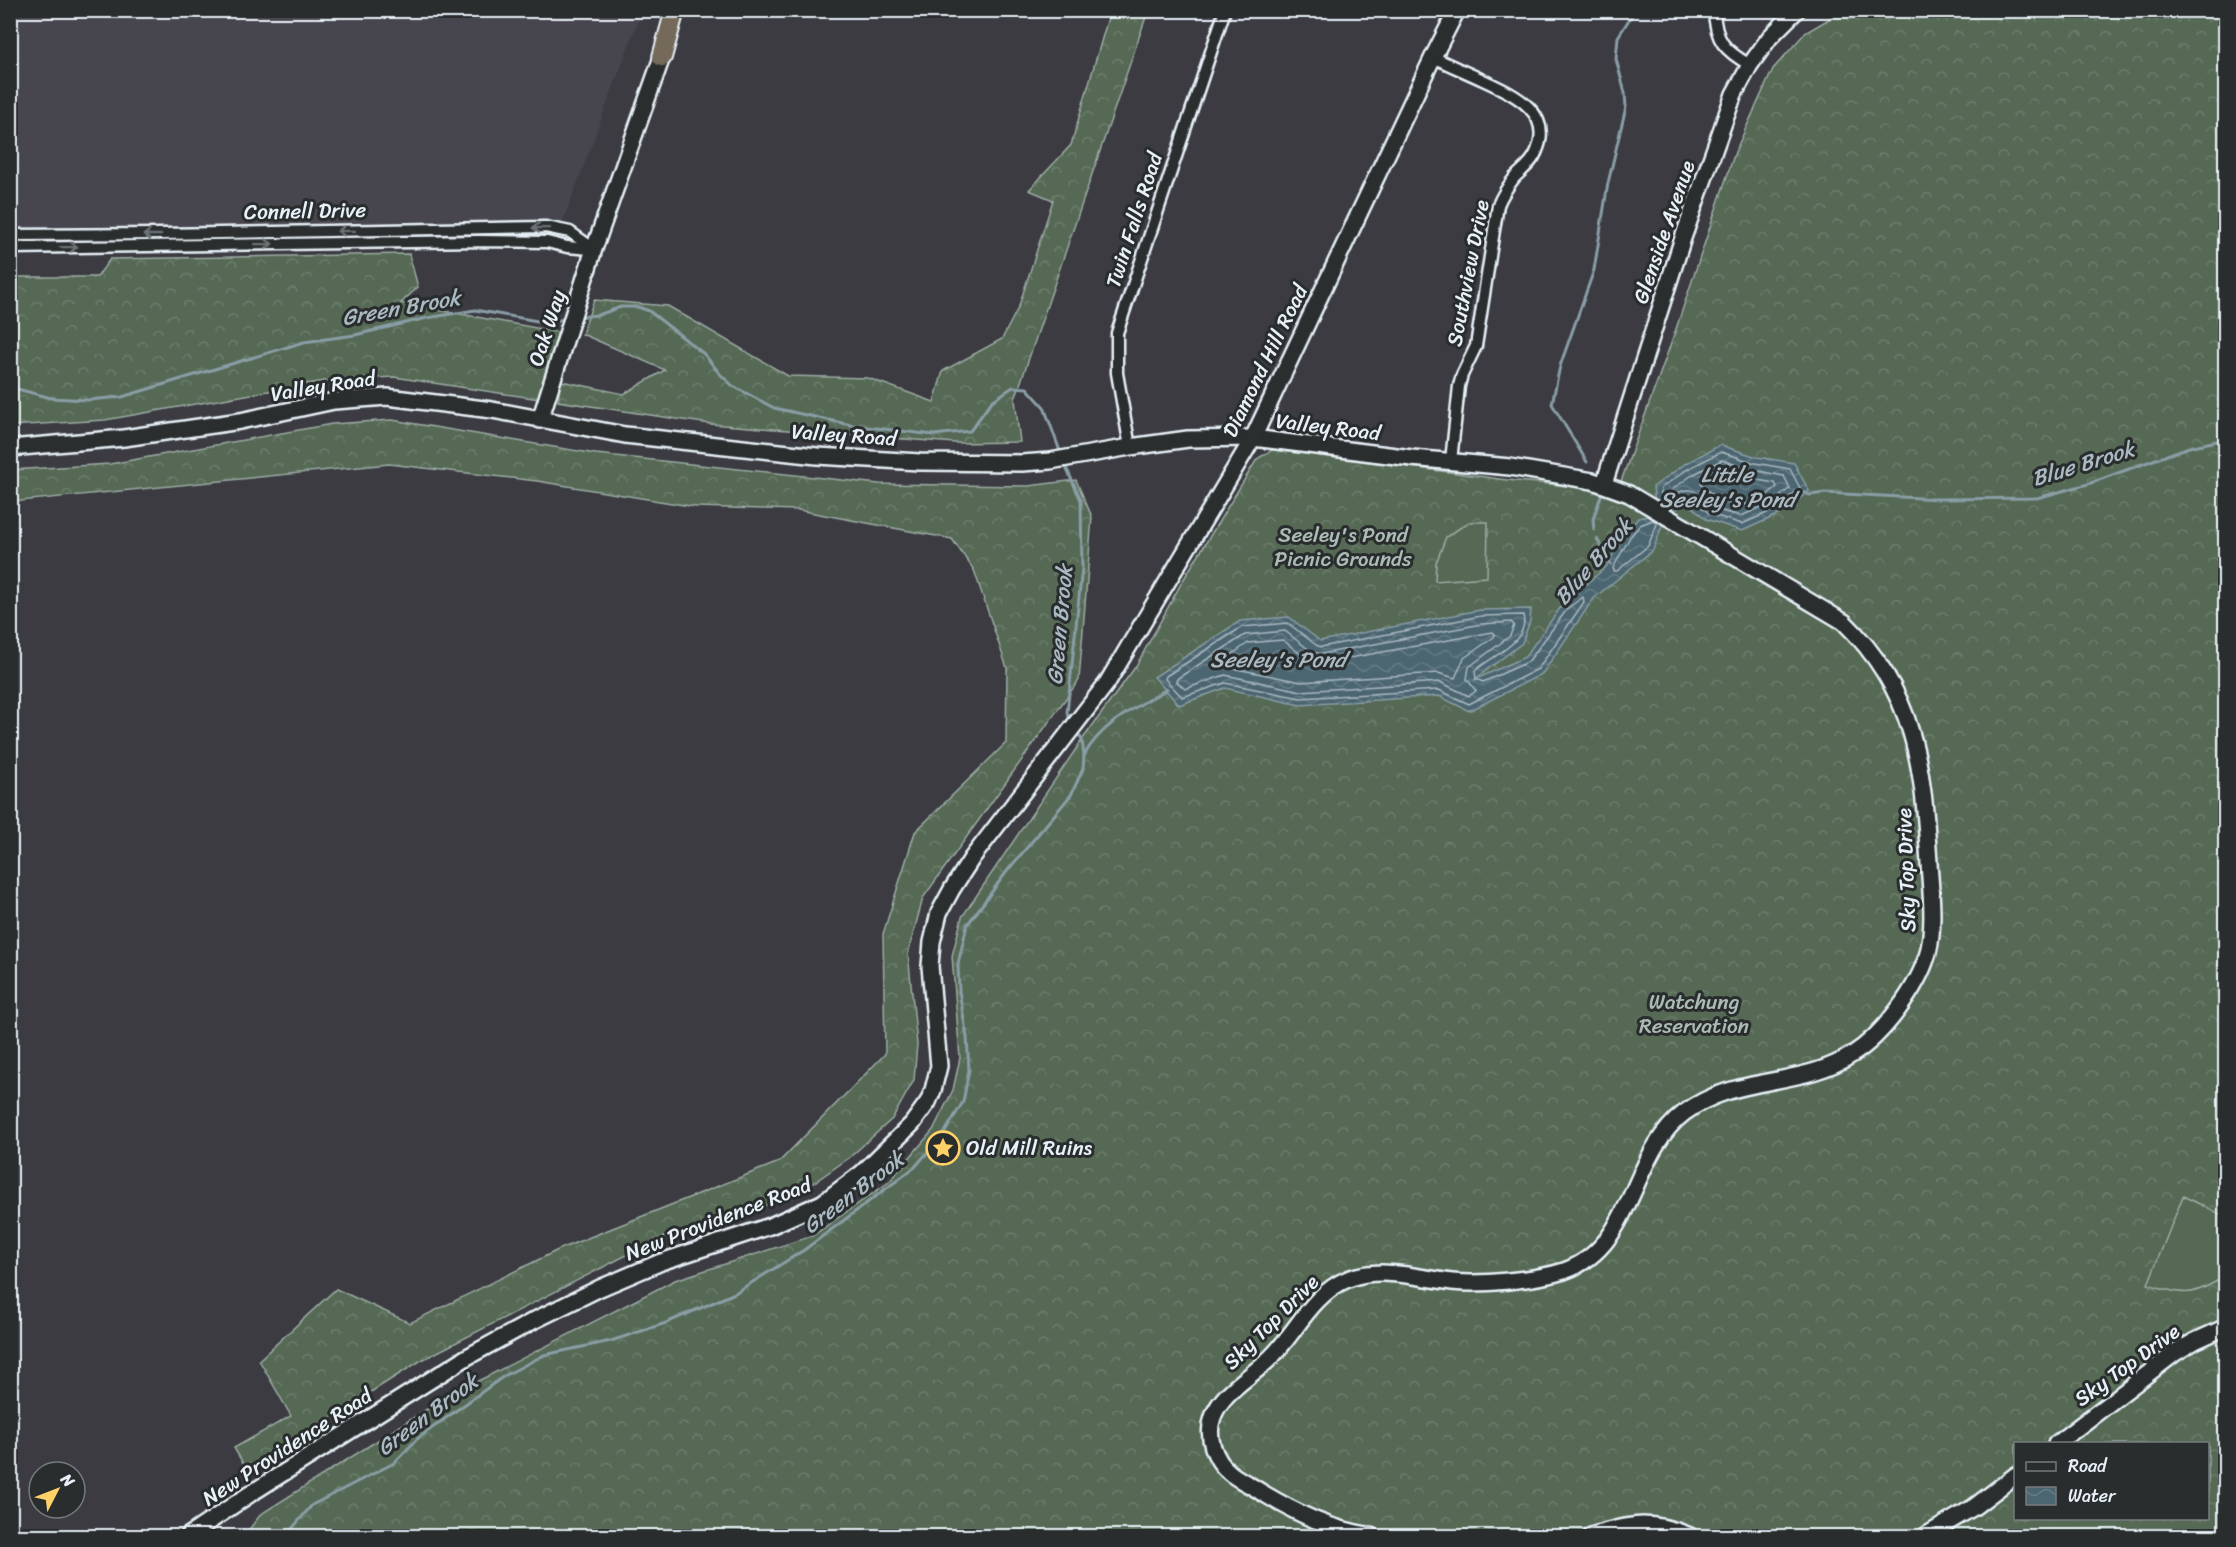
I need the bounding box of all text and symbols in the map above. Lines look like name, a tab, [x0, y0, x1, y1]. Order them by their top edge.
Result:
street label: Twin Falls Road	[1094, 145, 1174, 293]
street label: Glenside Avenue	[1622, 155, 1706, 309]
street label: Connell Drive	[244, 191, 367, 231]
street label: Southview Drive	[1435, 196, 1501, 350]
one-way arrow	[532, 222, 552, 233]
one-way arrow	[337, 225, 357, 236]
one-way arrow	[142, 229, 162, 240]
one-way arrow	[253, 238, 273, 250]
one-way arrow	[58, 241, 78, 253]
street label: Diamond Hill Road	[1211, 276, 1319, 444]
water label: Green Brook	[339, 277, 467, 337]
street label: Oak Way	[517, 285, 577, 371]
street label: Valley Road	[268, 359, 380, 413]
street label: Valley Road	[1273, 402, 1384, 453]
street label: Valley Road	[790, 412, 900, 458]
water label: Blue Brook	[2027, 429, 2141, 498]
water label: Little Seeley's Pond	[1659, 455, 1800, 519]
water label: Blue Brook	[1544, 508, 1644, 614]
park label: Seeley's Pond Picnic Grounds	[1274, 516, 1412, 578]
water label: Green Brook	[1035, 560, 1084, 686]
water label: Seeley's Pond	[1210, 640, 1351, 679]
street label: Sky Top Drive	[1885, 807, 1927, 933]
park label: Watchung Reservation	[1639, 983, 1749, 1045]
place label: Old Mill Ruins	[966, 1129, 1093, 1167]
place icon: Old Mill Ruins	[925, 1130, 961, 1166]
water label: Green Brook	[794, 1139, 916, 1244]
street label: New Providence Road	[619, 1165, 819, 1272]
street label: Sky Top Drive	[1214, 1265, 1328, 1379]
street label: Sky Top Drive	[2066, 1313, 2188, 1417]
water label: Green Brook	[368, 1361, 490, 1466]
street label: New Providence Road	[194, 1376, 382, 1517]
legend	[2014, 1442, 2209, 1520]
text: Road	[2068, 1450, 2108, 1482]
north arrow	[27, 1460, 87, 1520]
text: N	[53, 1466, 83, 1495]
text: Water	[2068, 1480, 2117, 1512]

